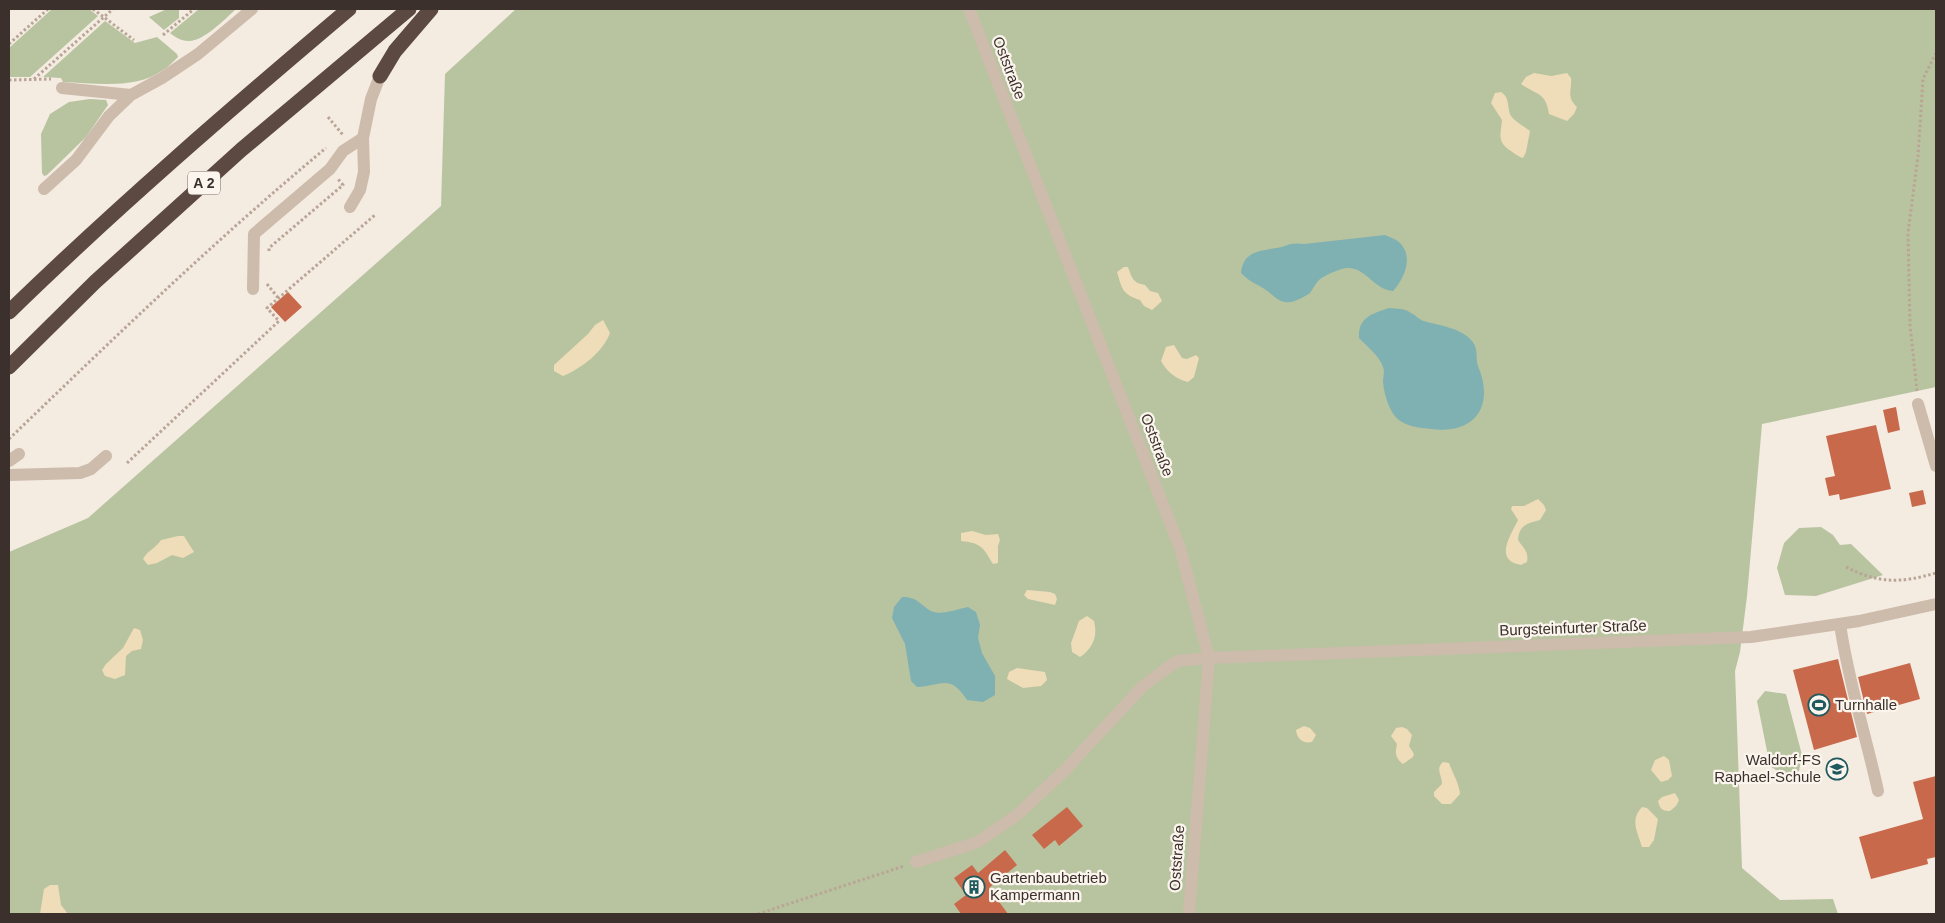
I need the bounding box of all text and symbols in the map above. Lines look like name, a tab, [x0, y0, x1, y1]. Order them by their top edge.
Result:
street label: Oststraße	[990, 34, 1029, 102]
road number: A 2	[188, 172, 220, 194]
street label: Oststraße	[1138, 411, 1177, 479]
street label: Burgsteinfurter Straße	[1499, 616, 1647, 639]
sports icon: Turnhalle	[1807, 693, 1831, 717]
place label: Turnhalle	[1835, 696, 1897, 713]
place label: Waldorf-FS Raphael-Schule	[1714, 751, 1821, 785]
school or university icon: Waldorf-FS Raphael-Schule	[1825, 757, 1849, 781]
street label: Oststraße	[1166, 825, 1187, 891]
place label: Gartenbaubetrieb Kampermann	[990, 869, 1107, 903]
building icon: Gartenbaubetrieb Kampermann	[962, 875, 986, 899]

